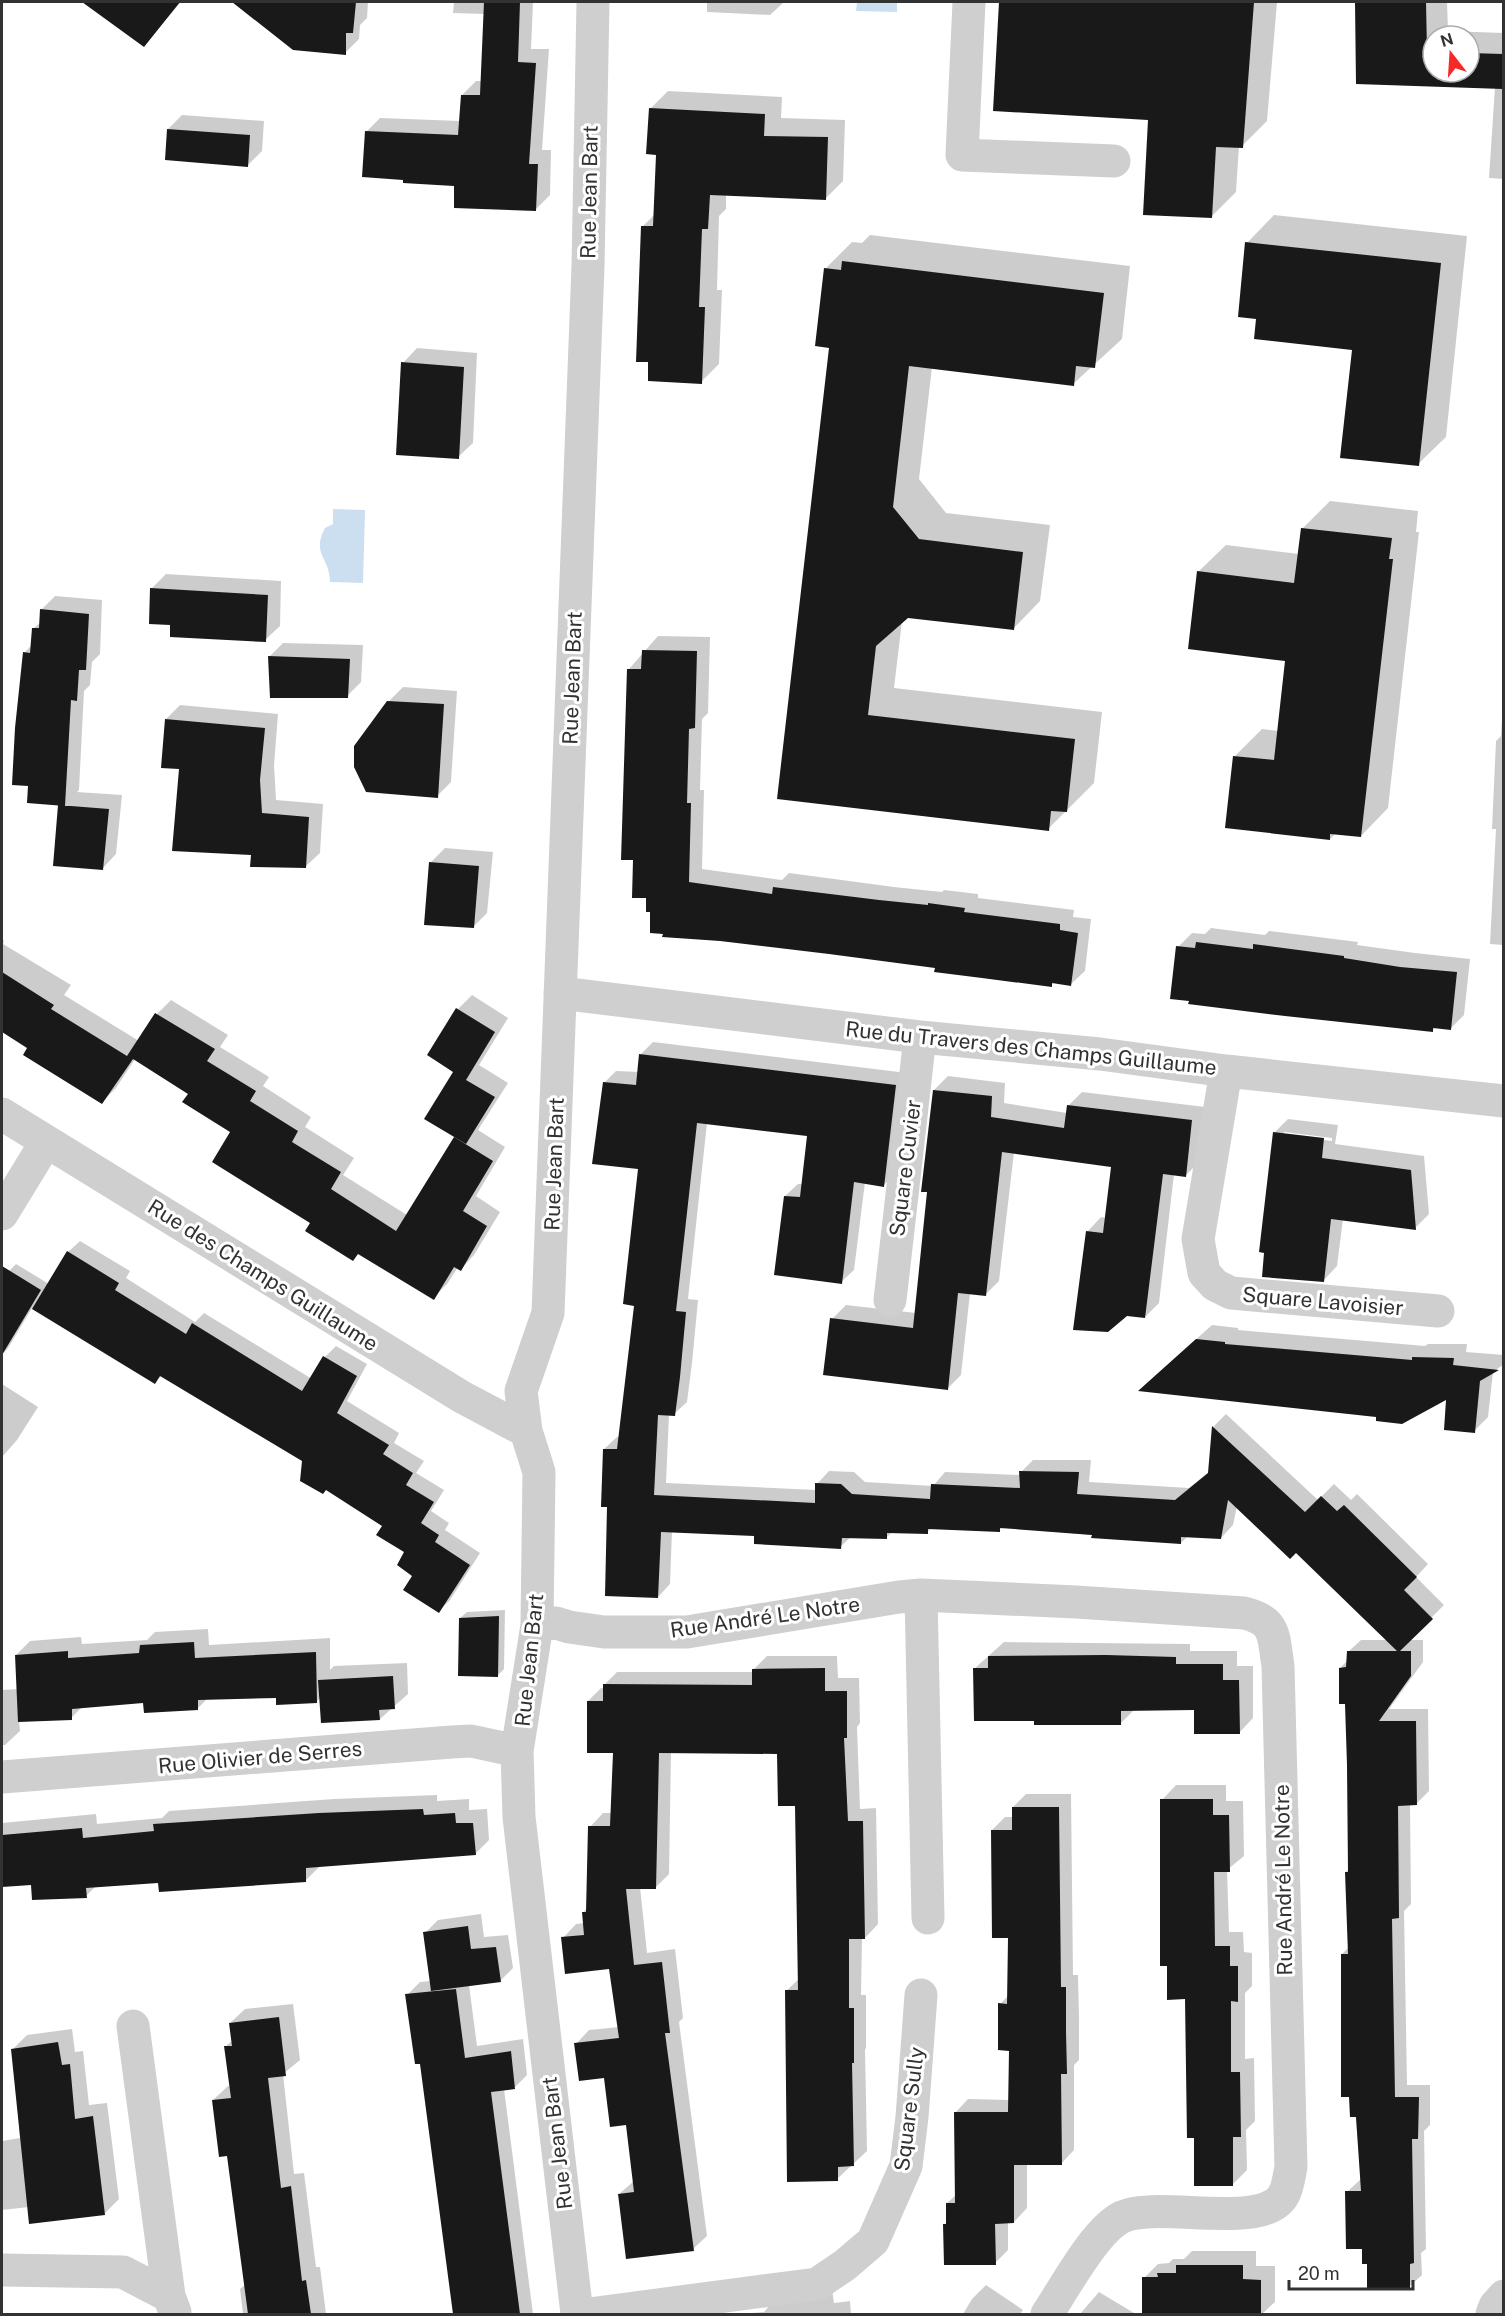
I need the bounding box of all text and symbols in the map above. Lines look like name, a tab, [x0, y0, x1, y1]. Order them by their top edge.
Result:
north arrow	[1421, 24, 1481, 84]
text: N	[1438, 29, 1456, 51]
street label: Rue Jean Bart	[575, 125, 603, 259]
street label: Rue Jean Bart	[557, 611, 587, 745]
street label: Rue du Travers des Champs Guillaume	[844, 1016, 1218, 1080]
street label: Rue Jean Bart	[539, 1097, 569, 1231]
street label: Square Cuvier	[884, 1098, 926, 1238]
street label: Rue des Champs Guillaume	[143, 1194, 383, 1356]
street label: Square Lavoisier	[1241, 1282, 1405, 1320]
street label: Rue André Le Notre	[668, 1591, 862, 1643]
street label: Rue Jean Bart	[510, 1592, 548, 1728]
street label: Rue Olivier de Serres	[157, 1736, 363, 1778]
street label: Rue André Le Notre	[1269, 1784, 1297, 1976]
street label: Square Sully	[889, 2045, 929, 2173]
street label: Rue Jean Bart	[536, 2075, 578, 2211]
scale bar	[1289, 2253, 1414, 2291]
text: 20 m	[1298, 2263, 1340, 2284]

